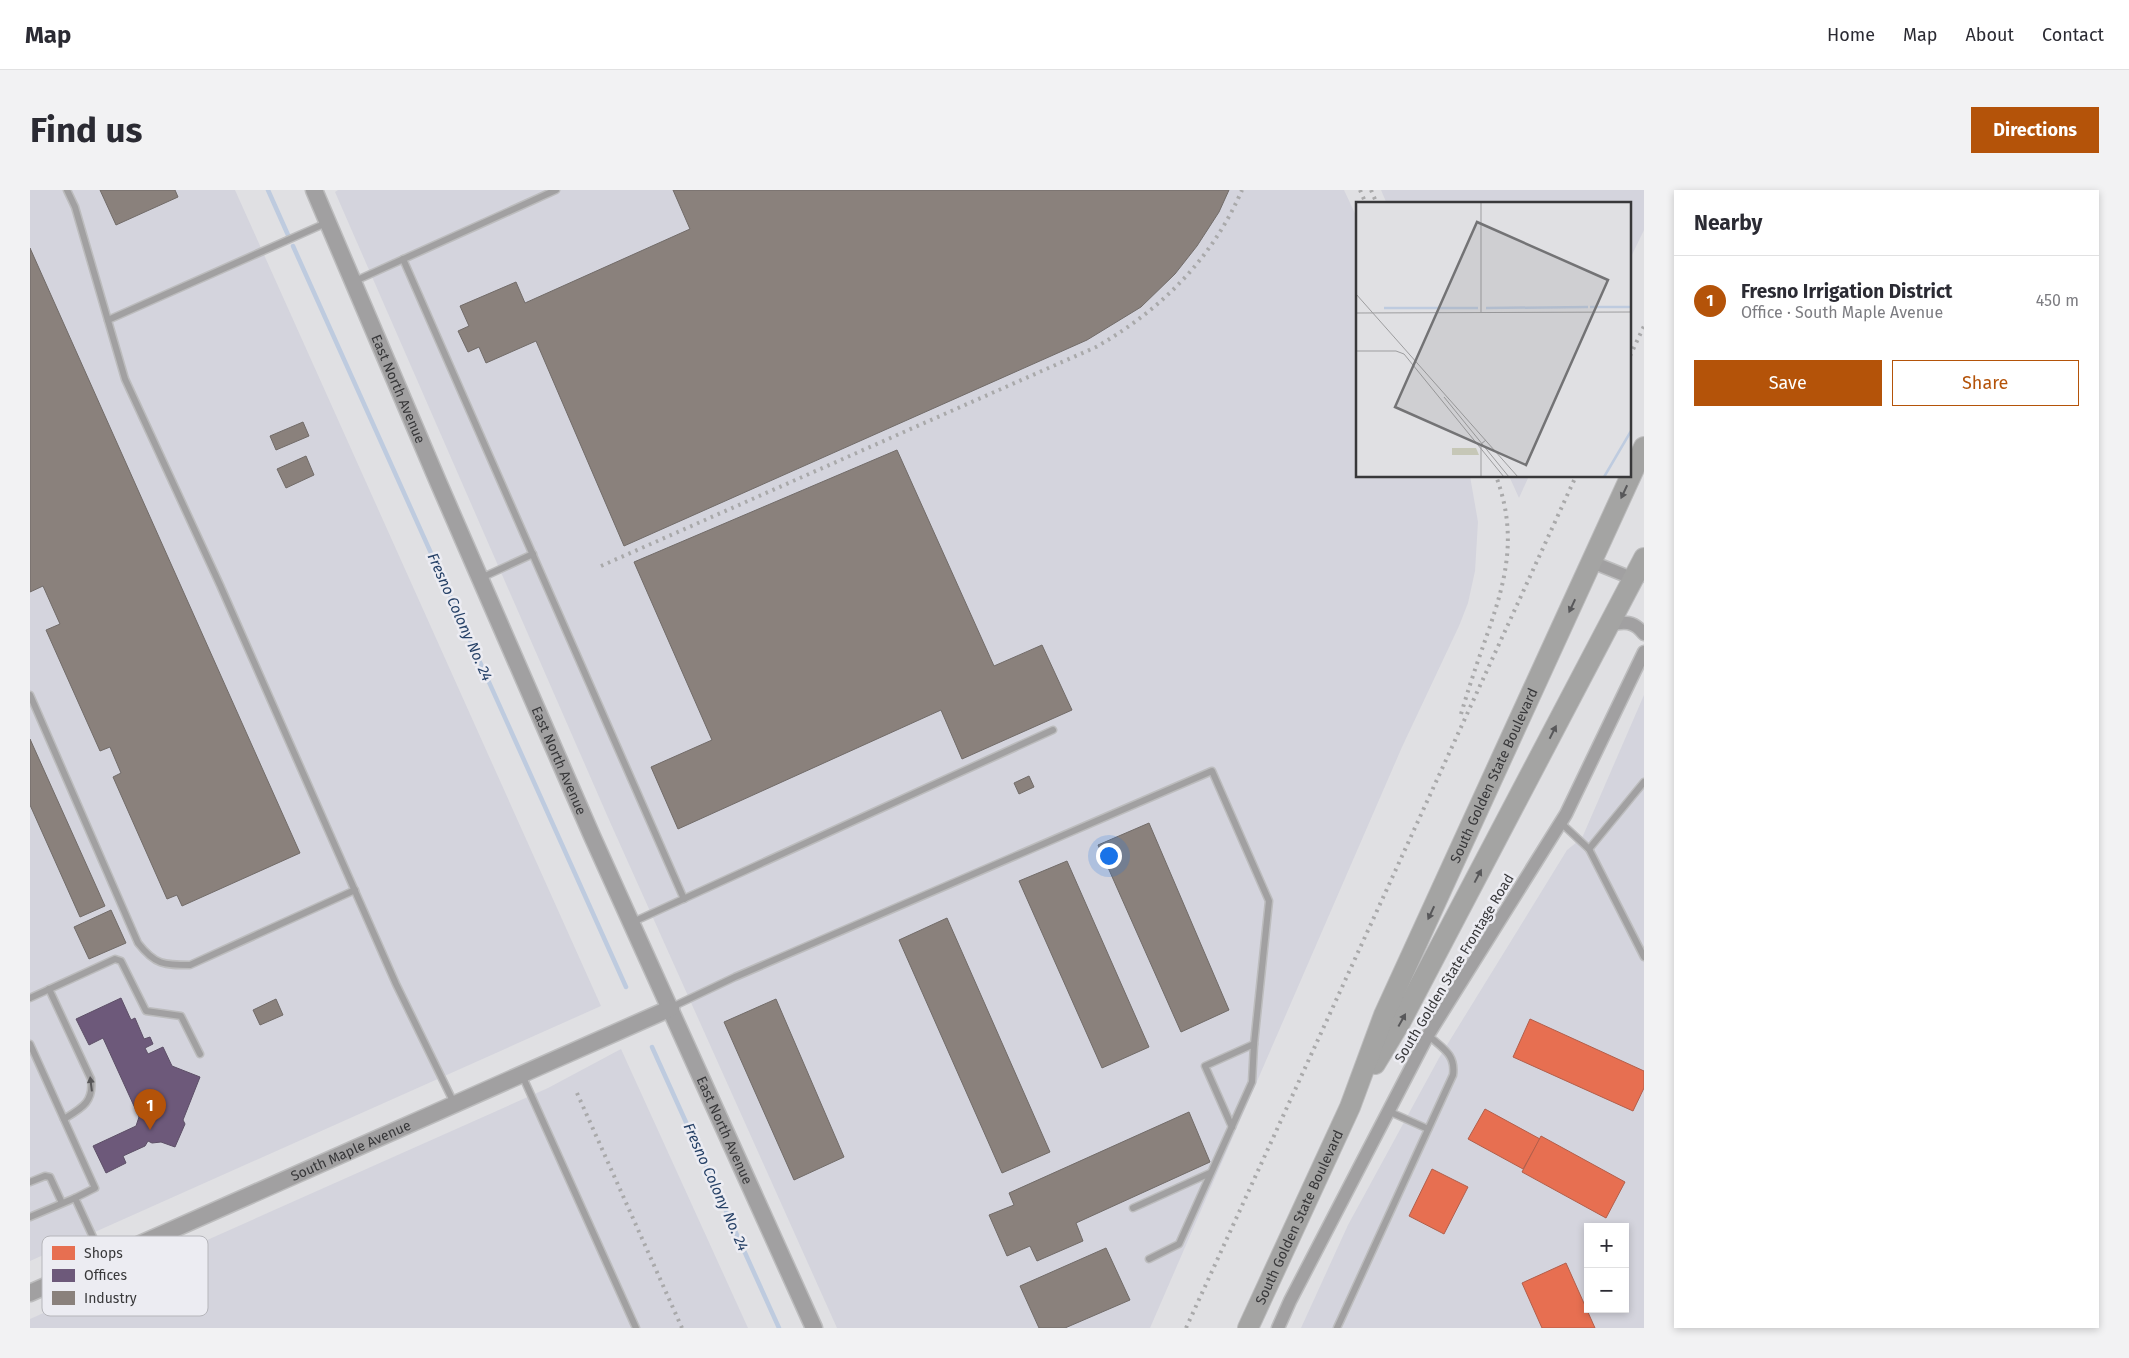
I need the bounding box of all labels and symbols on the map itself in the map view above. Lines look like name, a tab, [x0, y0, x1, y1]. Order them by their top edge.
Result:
inset map	[1356, 202, 1632, 478]
street label: East North Avenue	[367, 332, 429, 446]
one-way arrow	[1619, 485, 1627, 499]
water label: Fresno Colony No. 24	[424, 550, 496, 684]
one-way arrow	[1567, 599, 1575, 613]
street label: South Golden State Boulevard	[1447, 685, 1542, 866]
street label: East North Avenue	[528, 704, 590, 818]
one-way arrow	[1549, 725, 1557, 739]
your location	[1096, 843, 1122, 869]
one-way arrow	[1474, 869, 1482, 883]
street label: South Golden State Frontage Road	[1391, 871, 1518, 1066]
one-way arrow	[1427, 906, 1435, 920]
one-way arrow	[1397, 1013, 1406, 1026]
street label: East North Avenue	[693, 1074, 756, 1187]
one-way arrow	[87, 1076, 95, 1092]
pin: 1	[134, 1089, 166, 1130]
street label: South Maple Avenue	[288, 1117, 414, 1185]
water label: Fresno Colony No. 24	[680, 1120, 752, 1254]
street label: South Golden State Boulevard	[1252, 1127, 1347, 1308]
legend	[42, 1236, 208, 1316]
text: Shops	[84, 1245, 123, 1262]
text: Offices	[84, 1267, 127, 1284]
text: Industry	[84, 1290, 137, 1307]

